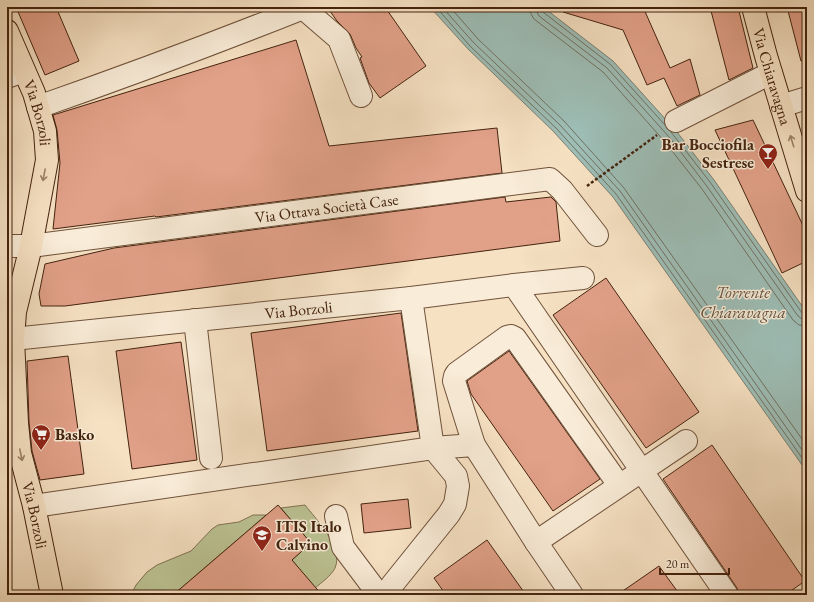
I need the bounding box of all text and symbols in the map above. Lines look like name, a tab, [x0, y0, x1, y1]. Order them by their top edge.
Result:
street label: Via Chiaravagna	[748, 25, 797, 128]
street label: Via Borzoli	[19, 76, 57, 147]
place label: Bar Bocciofila Sestrese	[662, 134, 755, 173]
one-way arrow	[788, 134, 795, 147]
bar icon: Bar Bocciofila Sestrese	[757, 142, 779, 170]
one-way arrow	[40, 168, 48, 181]
street label: Via Ottava Società Case	[254, 188, 400, 228]
water label: Torrente Chiaravagna	[700, 281, 786, 323]
street label: Via Borzoli	[264, 296, 334, 324]
supermarket icon: Basko	[30, 423, 52, 451]
place label: Basko	[55, 424, 94, 445]
one-way arrow	[18, 448, 26, 461]
street label: Via Borzoli	[18, 479, 53, 551]
place label: ITIS Italo Calvino	[276, 516, 342, 555]
school or university icon: ITIS Italo Calvino	[251, 524, 273, 552]
scale bar	[660, 550, 729, 576]
text: 20 m	[666, 556, 690, 572]

